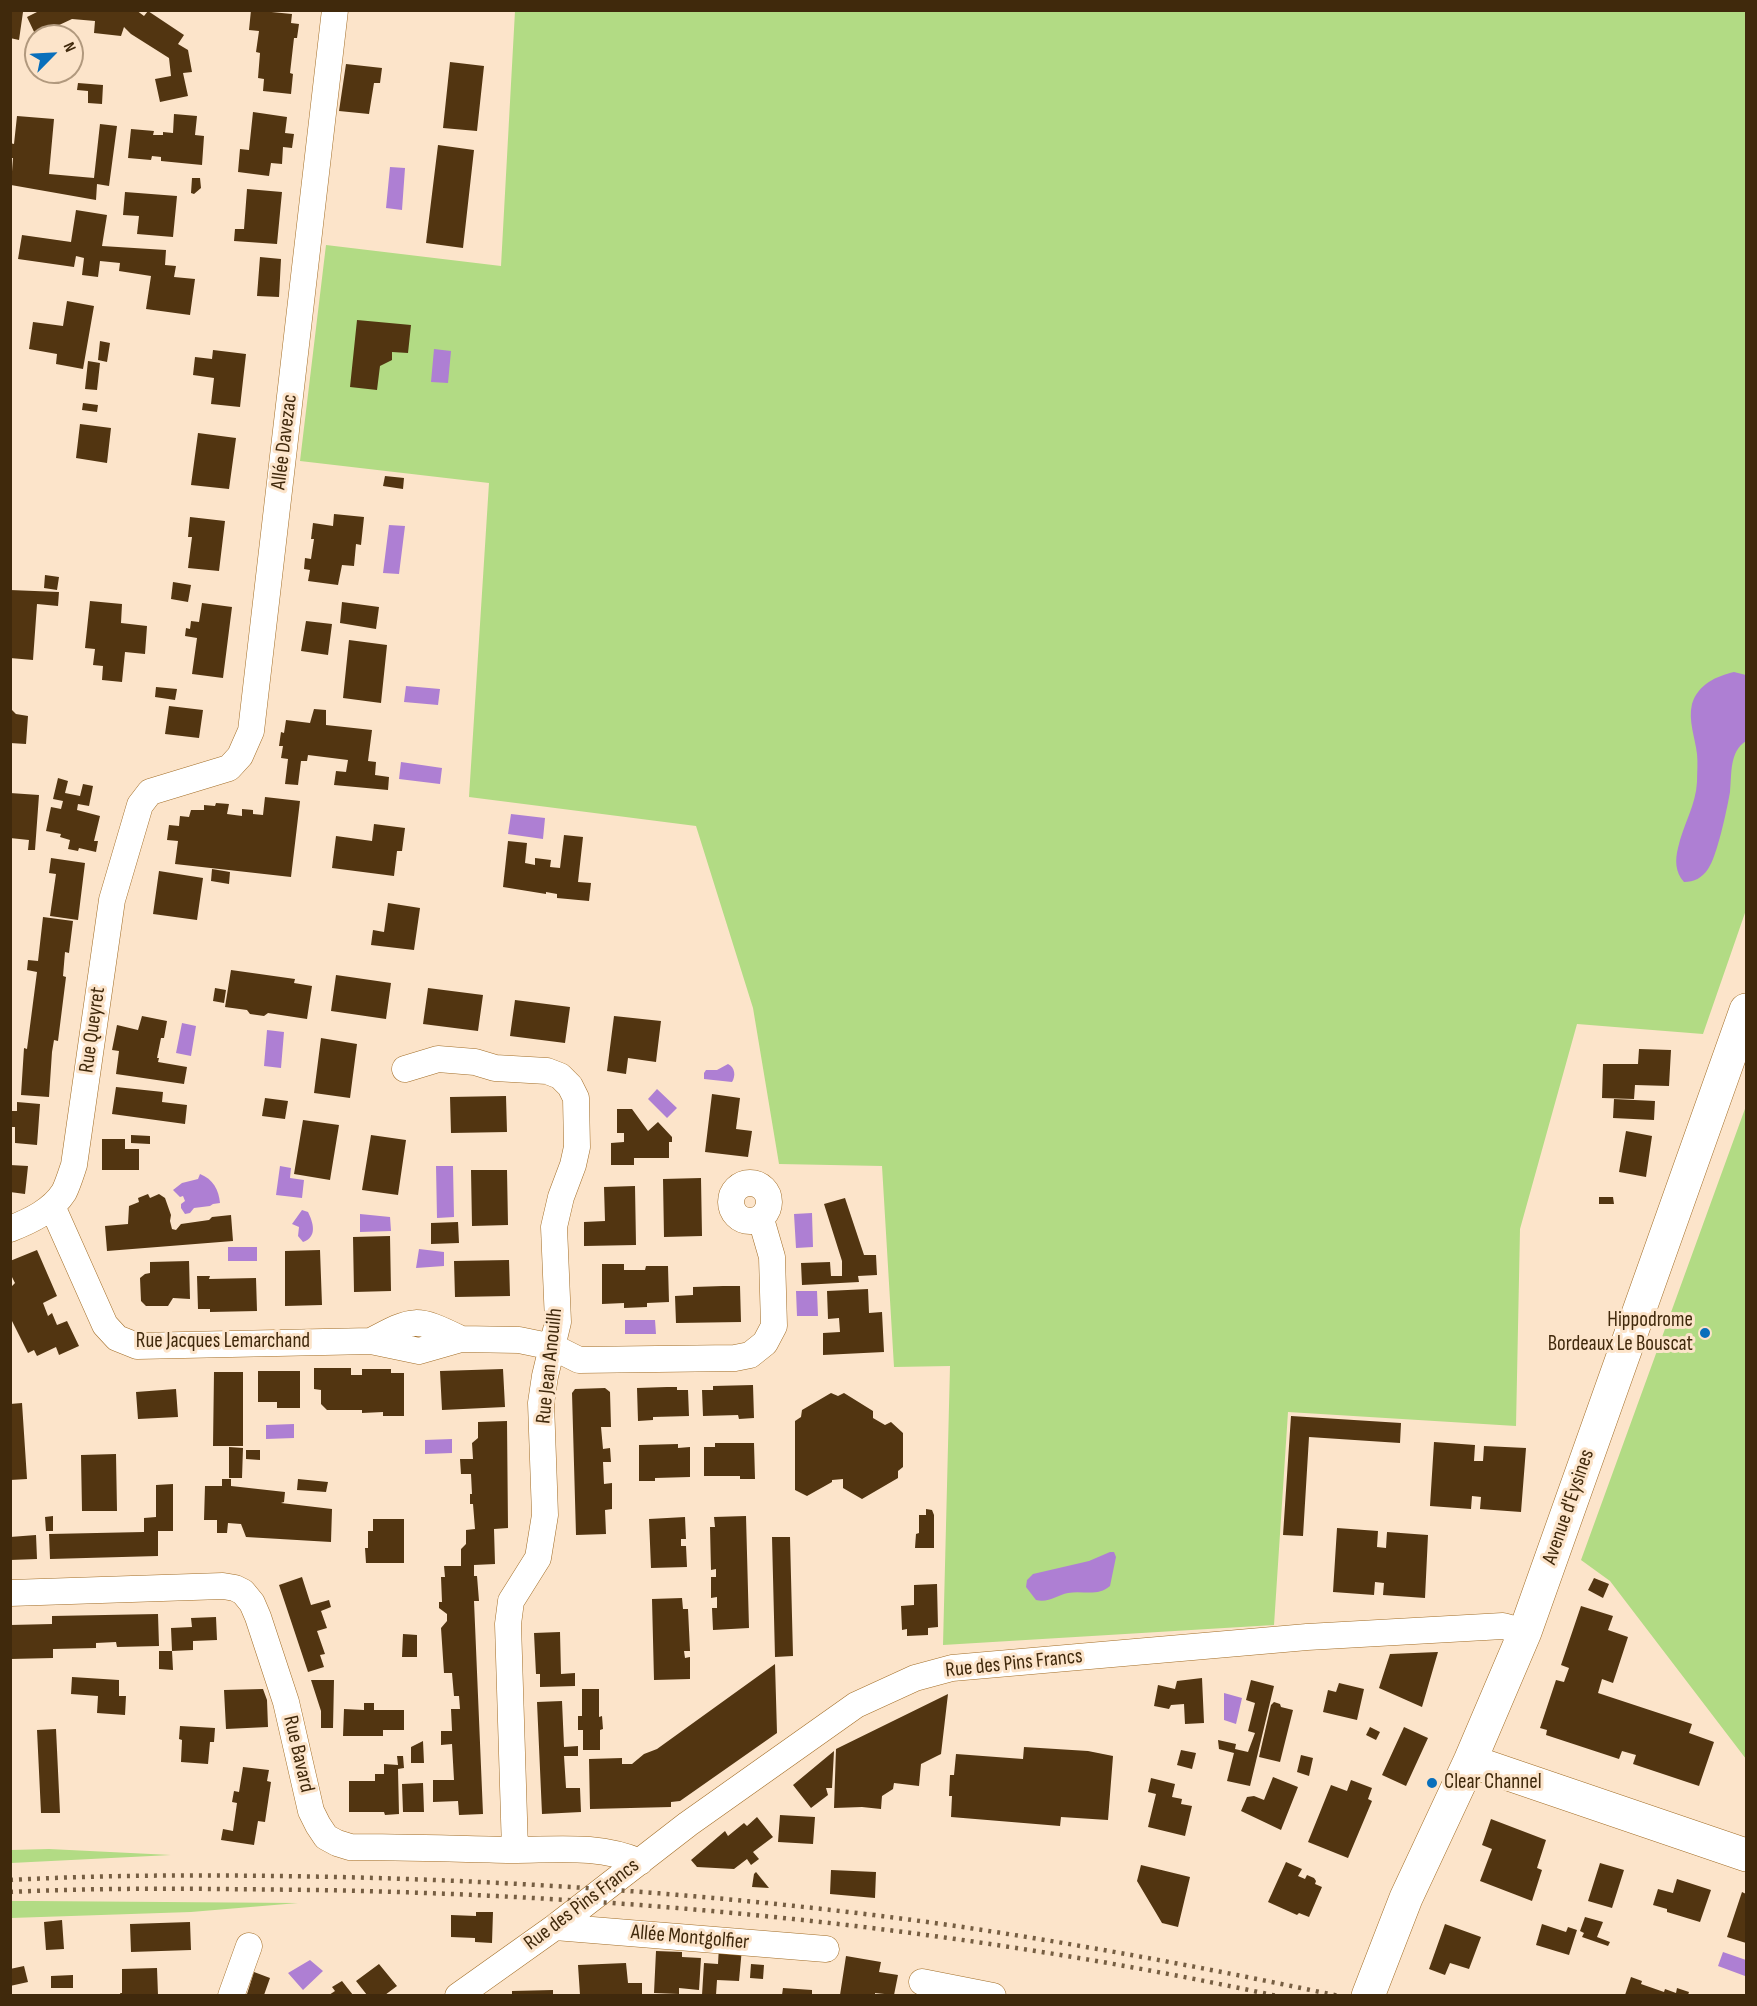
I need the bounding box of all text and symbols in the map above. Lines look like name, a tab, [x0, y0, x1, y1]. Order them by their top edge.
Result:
north arrow	[24, 24, 84, 84]
text: N	[59, 40, 79, 55]
street label: Allée Davezac	[267, 393, 303, 491]
street label: Rue Queyret	[75, 986, 111, 1074]
street label: Rue Jean Anouilh	[531, 1307, 569, 1425]
place label: Hippodrome Bordeaux Le Bouscat	[1548, 1308, 1693, 1358]
marker: Hippodrome Bordeaux Le Bouscat	[1698, 1326, 1712, 1340]
street label: Rue Jacques Lemarchand	[136, 1329, 310, 1355]
street label: Avenue d'Eysines	[1538, 1446, 1600, 1568]
street label: Rue des Pins Francs	[944, 1644, 1084, 1684]
street label: Rue Bavard	[277, 1713, 319, 1795]
place label: Clear Channel	[1444, 1770, 1542, 1796]
marker: Clear Channel	[1425, 1776, 1439, 1790]
street label: Rue des Pins Francs	[519, 1854, 645, 1956]
street label: Allée Montgolfier	[630, 1920, 750, 1956]

